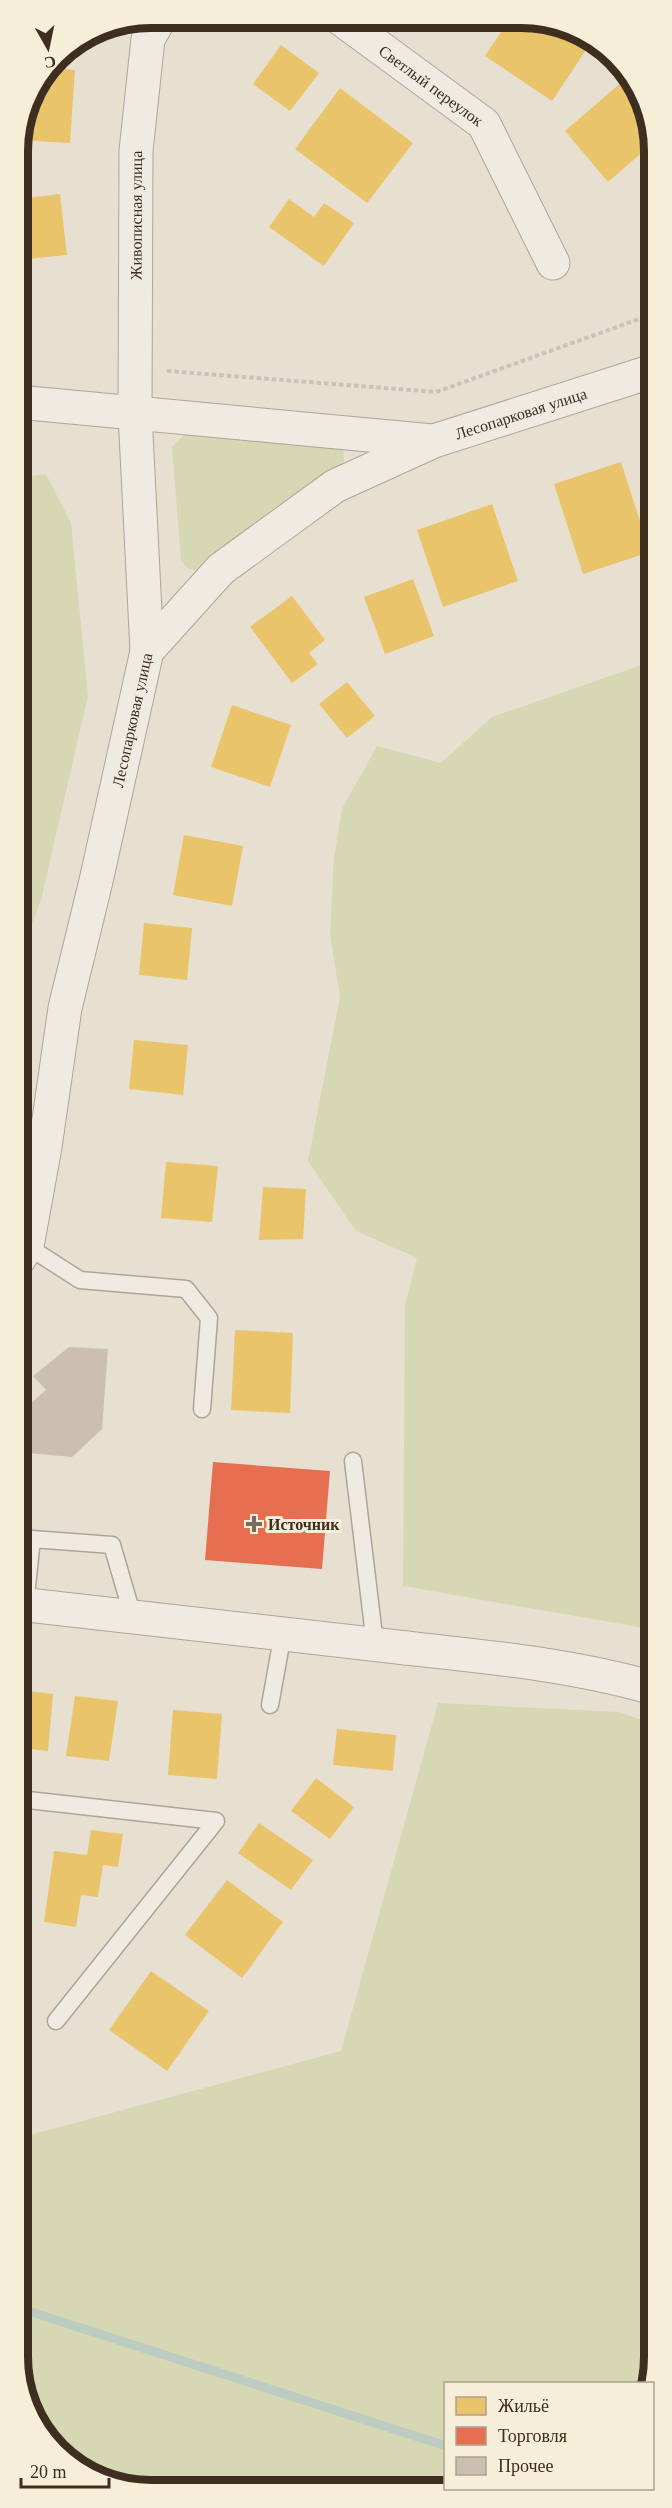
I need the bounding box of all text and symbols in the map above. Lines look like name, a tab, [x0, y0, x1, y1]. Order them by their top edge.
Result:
north arrow	[18, 18, 78, 78]
street label: Светлый переулок	[376, 42, 486, 130]
text: С	[43, 53, 57, 72]
street label: Живописная улица	[128, 151, 146, 280]
street label: Лесопарковая улица	[453, 385, 589, 443]
street label: Лесопарковая улица	[109, 651, 155, 789]
marker: Источник	[245, 1515, 263, 1533]
place label: Источник	[268, 1516, 340, 1533]
legend	[444, 2382, 654, 2490]
text: Жильё	[498, 2396, 549, 2416]
text: Торговля	[498, 2426, 567, 2446]
scale bar	[21, 2451, 110, 2489]
text: Прочее	[498, 2456, 554, 2476]
text: 20 m	[30, 2462, 67, 2482]

